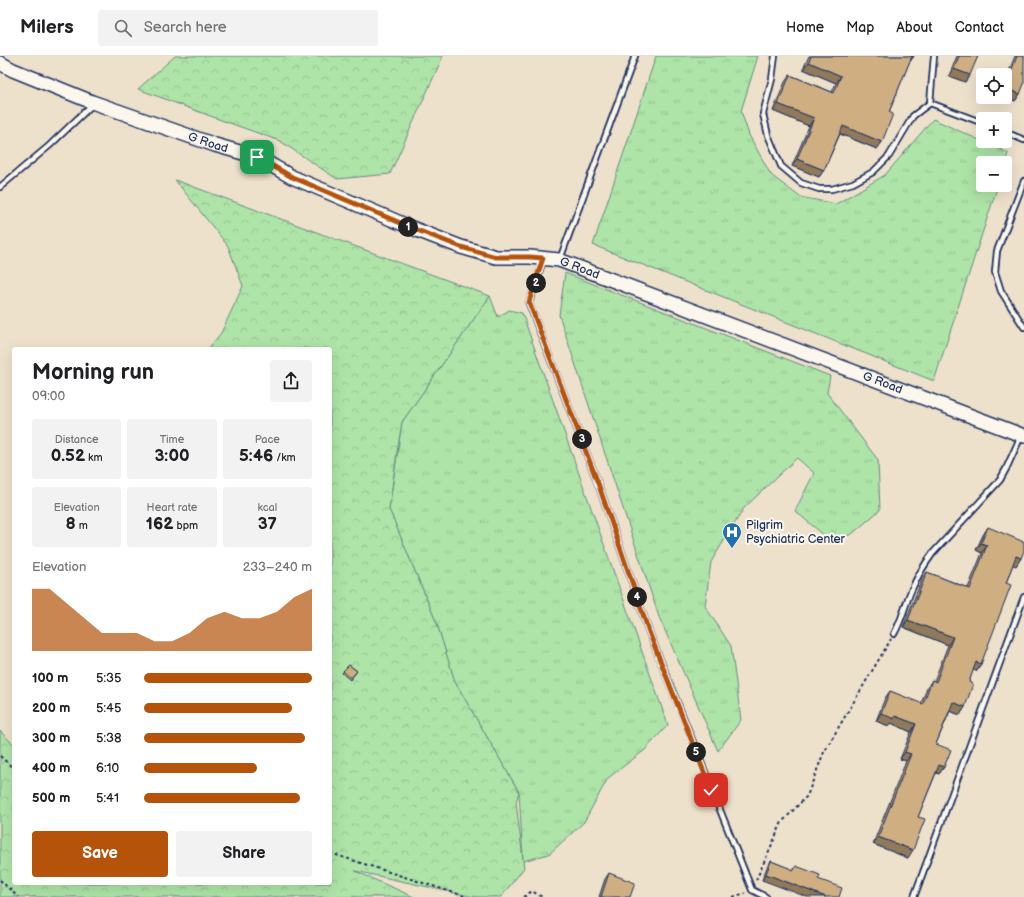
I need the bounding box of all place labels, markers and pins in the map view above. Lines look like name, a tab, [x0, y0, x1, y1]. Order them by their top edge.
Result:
pin	[240, 140, 274, 174]
pin: 1	[398, 217, 418, 237]
pin: 2	[526, 273, 546, 293]
pin: 3	[572, 429, 592, 449]
place label: Pilgrim Psychiatric Center	[746, 518, 846, 547]
hospital icon: Pilgrim Psychiatric Center	[721, 521, 743, 549]
pin: 4	[627, 587, 647, 607]
pin: 5	[686, 742, 706, 762]
pin	[694, 773, 728, 807]

